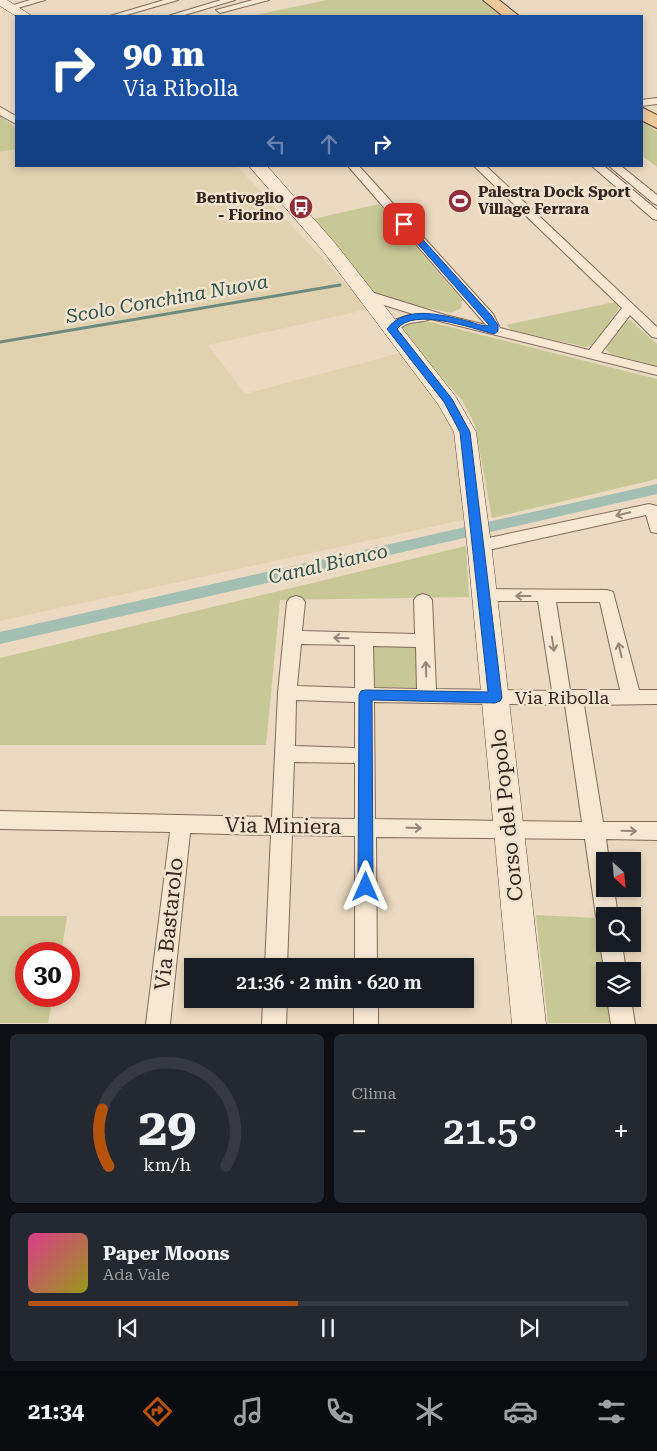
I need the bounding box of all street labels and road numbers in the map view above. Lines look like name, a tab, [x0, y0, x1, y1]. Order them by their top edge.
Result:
street label: Via Ribolla	[515, 687, 609, 708]
street label: Corso del Popolo	[486, 728, 528, 902]
street label: Via Miniera	[225, 813, 342, 839]
street label: Via Bastarolo	[150, 857, 188, 991]

